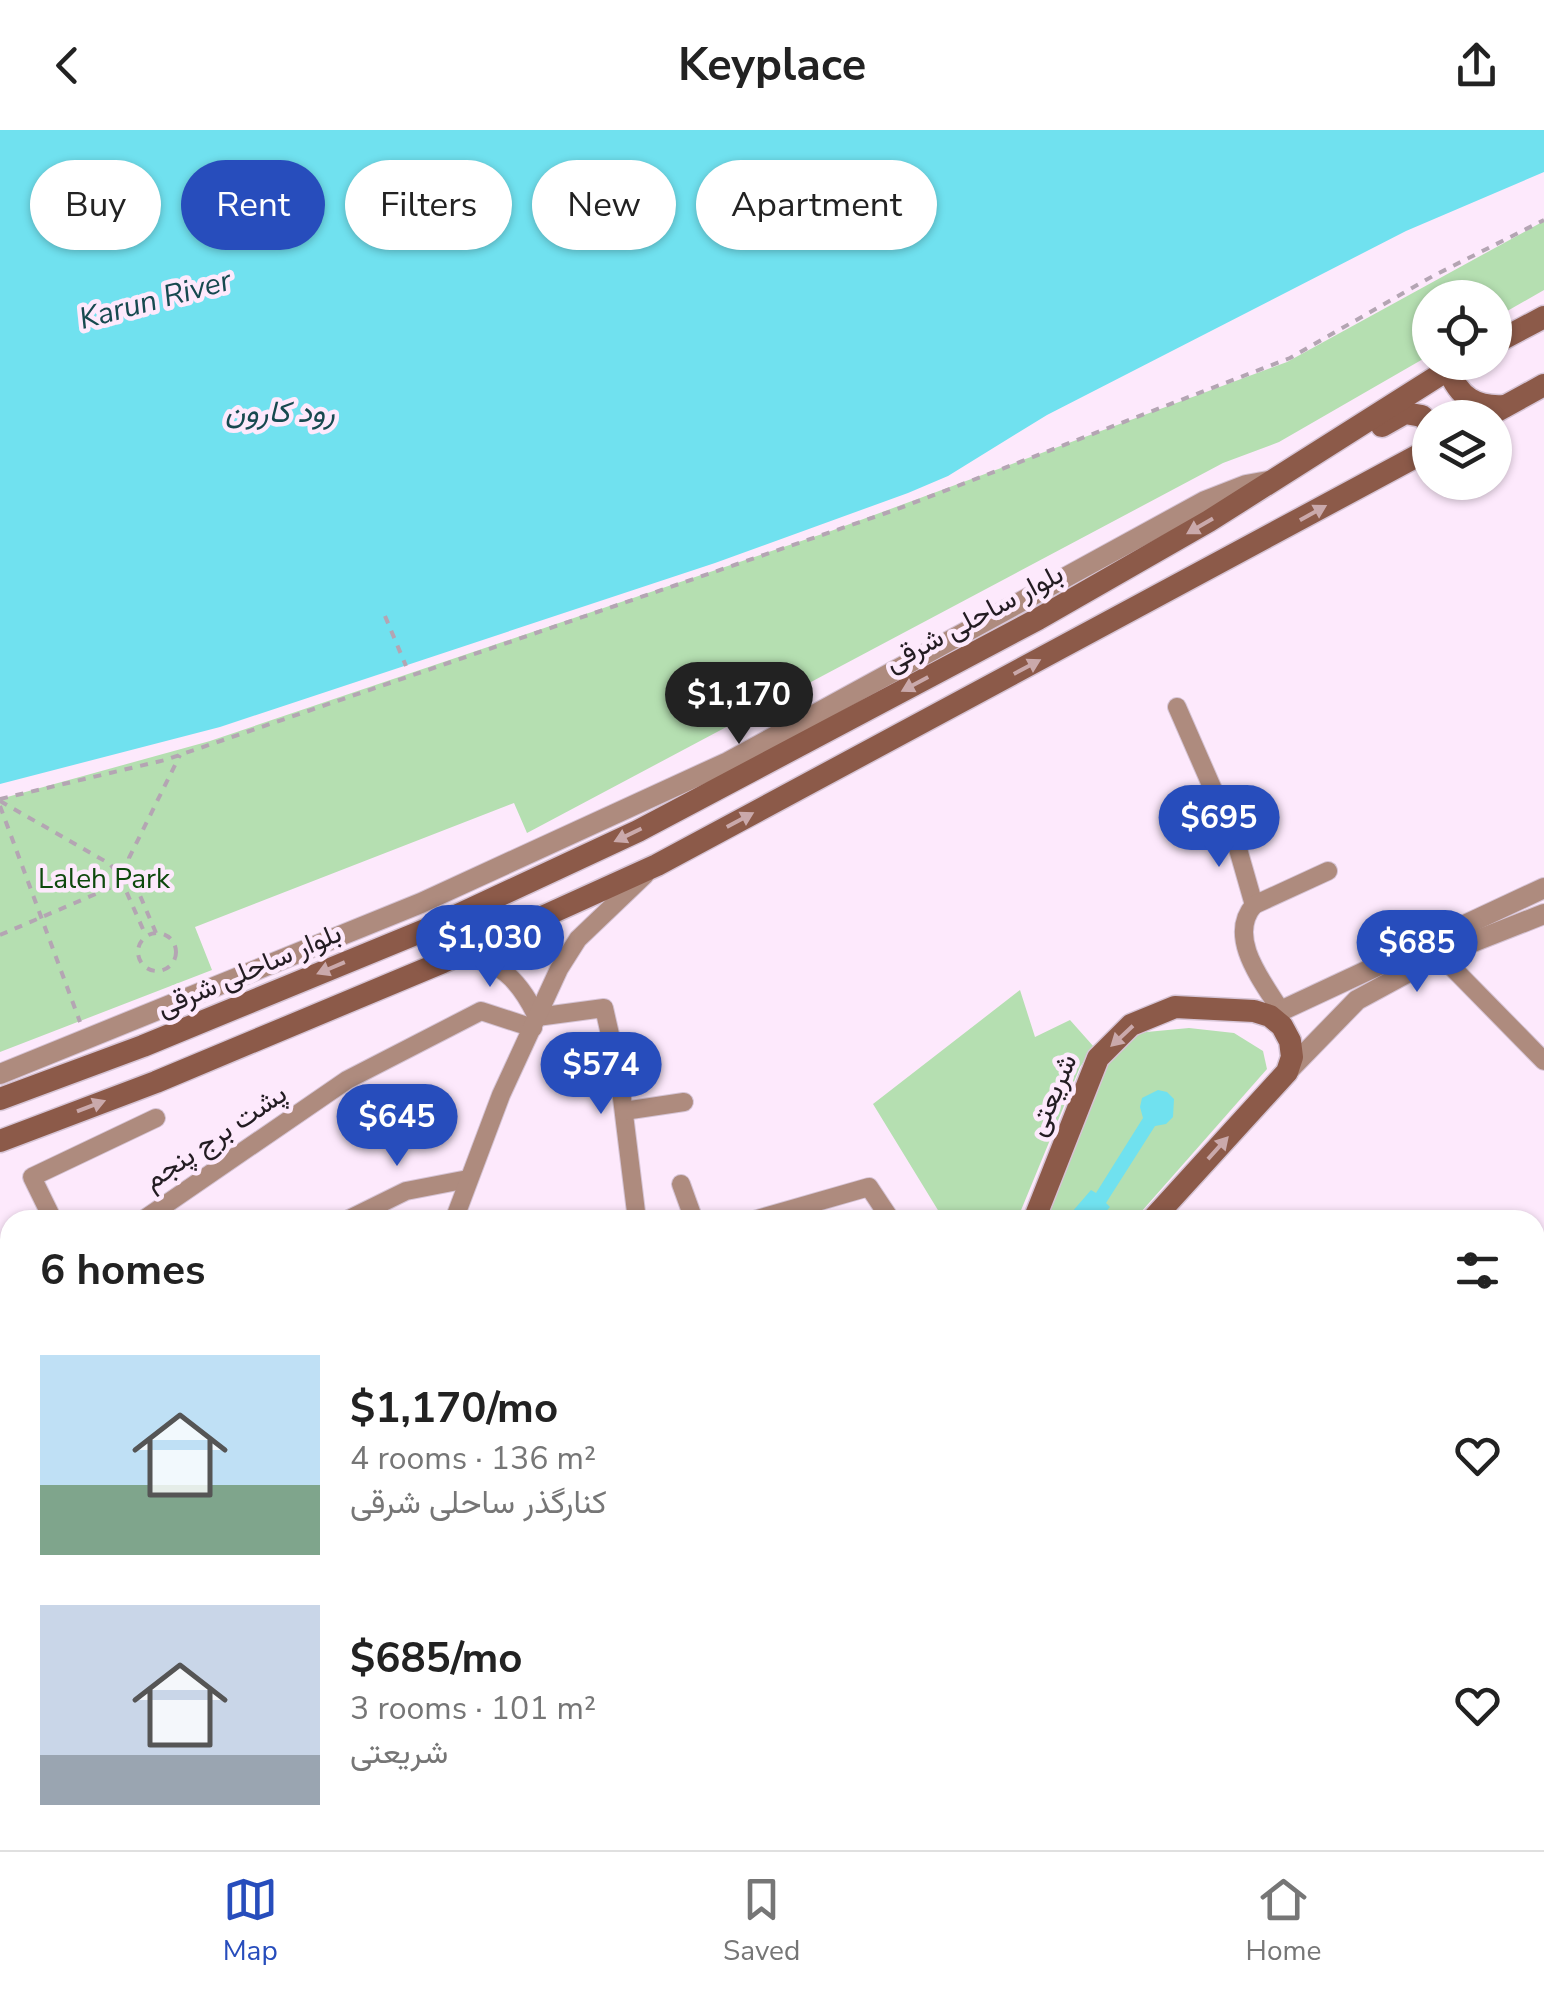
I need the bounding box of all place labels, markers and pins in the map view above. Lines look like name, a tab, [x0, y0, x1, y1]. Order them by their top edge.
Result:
pin: $1,170	[658, 662, 820, 747]
pin: $695	[1160, 785, 1278, 870]
pin: $1,030	[409, 905, 571, 990]
pin: $685	[1358, 910, 1476, 995]
pin: $574	[542, 1032, 660, 1117]
pin: $645	[338, 1084, 456, 1169]

